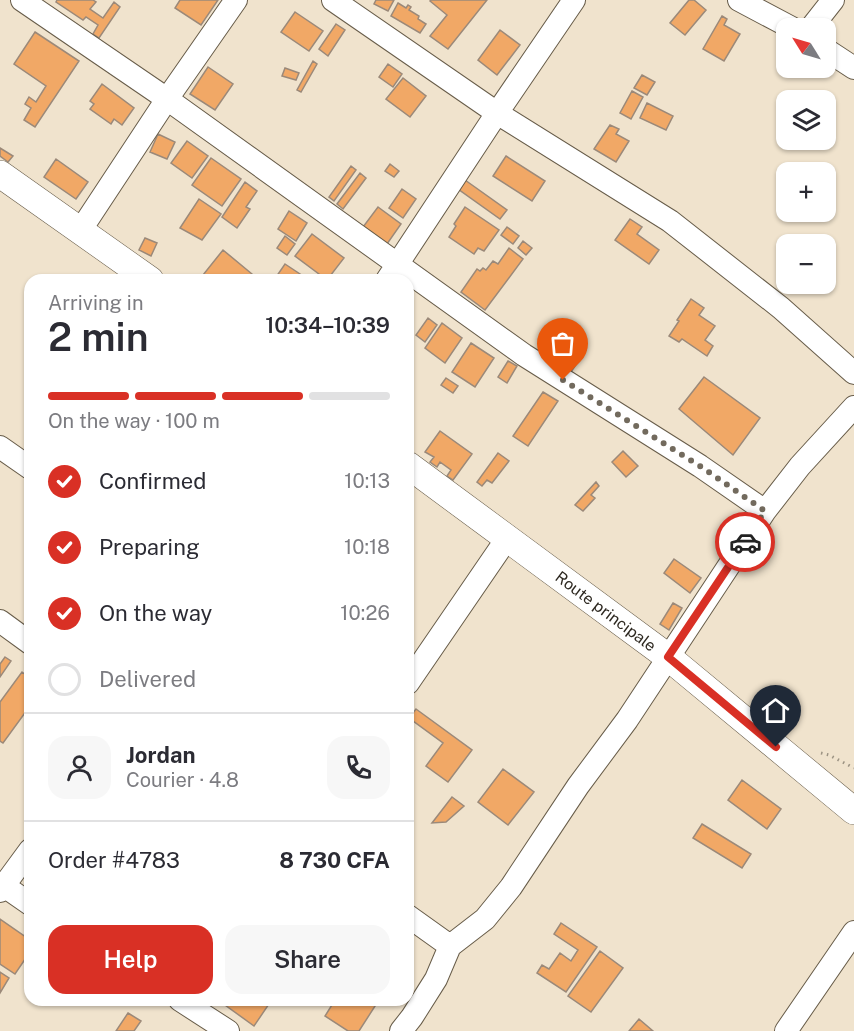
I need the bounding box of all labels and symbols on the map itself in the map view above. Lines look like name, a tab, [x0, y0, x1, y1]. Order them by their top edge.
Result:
north arrow	[776, 18, 836, 78]
pin	[537, 318, 588, 380]
courier	[715, 512, 775, 572]
street label: Route principale	[552, 567, 660, 655]
pin	[750, 685, 801, 747]

